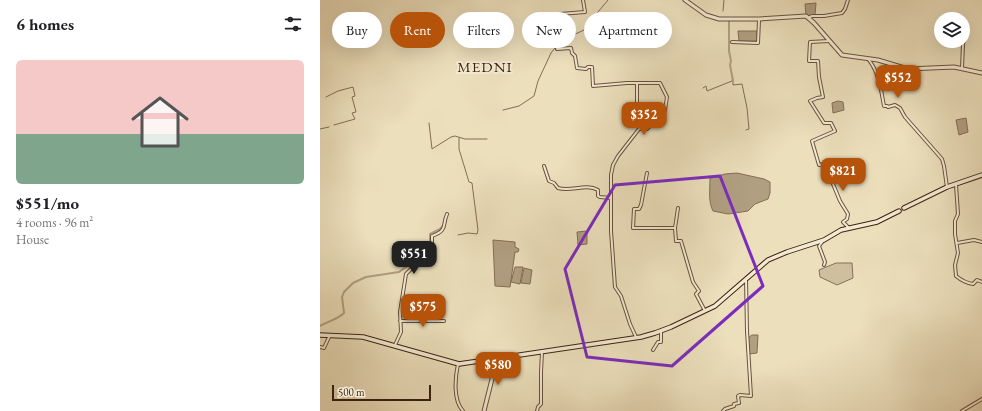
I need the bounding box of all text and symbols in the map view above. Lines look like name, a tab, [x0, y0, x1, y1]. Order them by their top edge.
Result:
chip: Buy	[332, 12, 382, 48]
chip: Rent	[390, 12, 445, 48]
chip: Filters	[453, 12, 514, 48]
chip: New	[522, 12, 576, 48]
chip: Apartment	[584, 12, 672, 48]
map controls	[934, 12, 970, 48]
button: layers	[934, 12, 970, 48]
text: 6 homes	[16, 13, 74, 35]
icon: filters	[282, 13, 304, 35]
district label: MEDNI	[457, 57, 513, 76]
pin: $552	[874, 65, 922, 99]
text: $552	[885, 69, 911, 86]
icon: home	[124, 86, 196, 158]
pin: $352	[620, 102, 668, 136]
text: $352	[631, 106, 657, 123]
pin: $821	[819, 158, 867, 192]
text: $821	[830, 162, 856, 179]
text: $551/mo	[16, 192, 79, 214]
text: 4 rooms · 96 m²	[16, 214, 93, 231]
text: House	[16, 231, 49, 248]
pin: $551	[390, 241, 438, 275]
text: $551	[401, 245, 427, 262]
pin: $575	[399, 294, 447, 328]
text: $575	[410, 298, 436, 315]
pin: $580	[474, 352, 522, 386]
text: $580	[485, 356, 511, 373]
scale bar	[332, 383, 431, 402]
text: 500 m	[338, 385, 365, 399]

